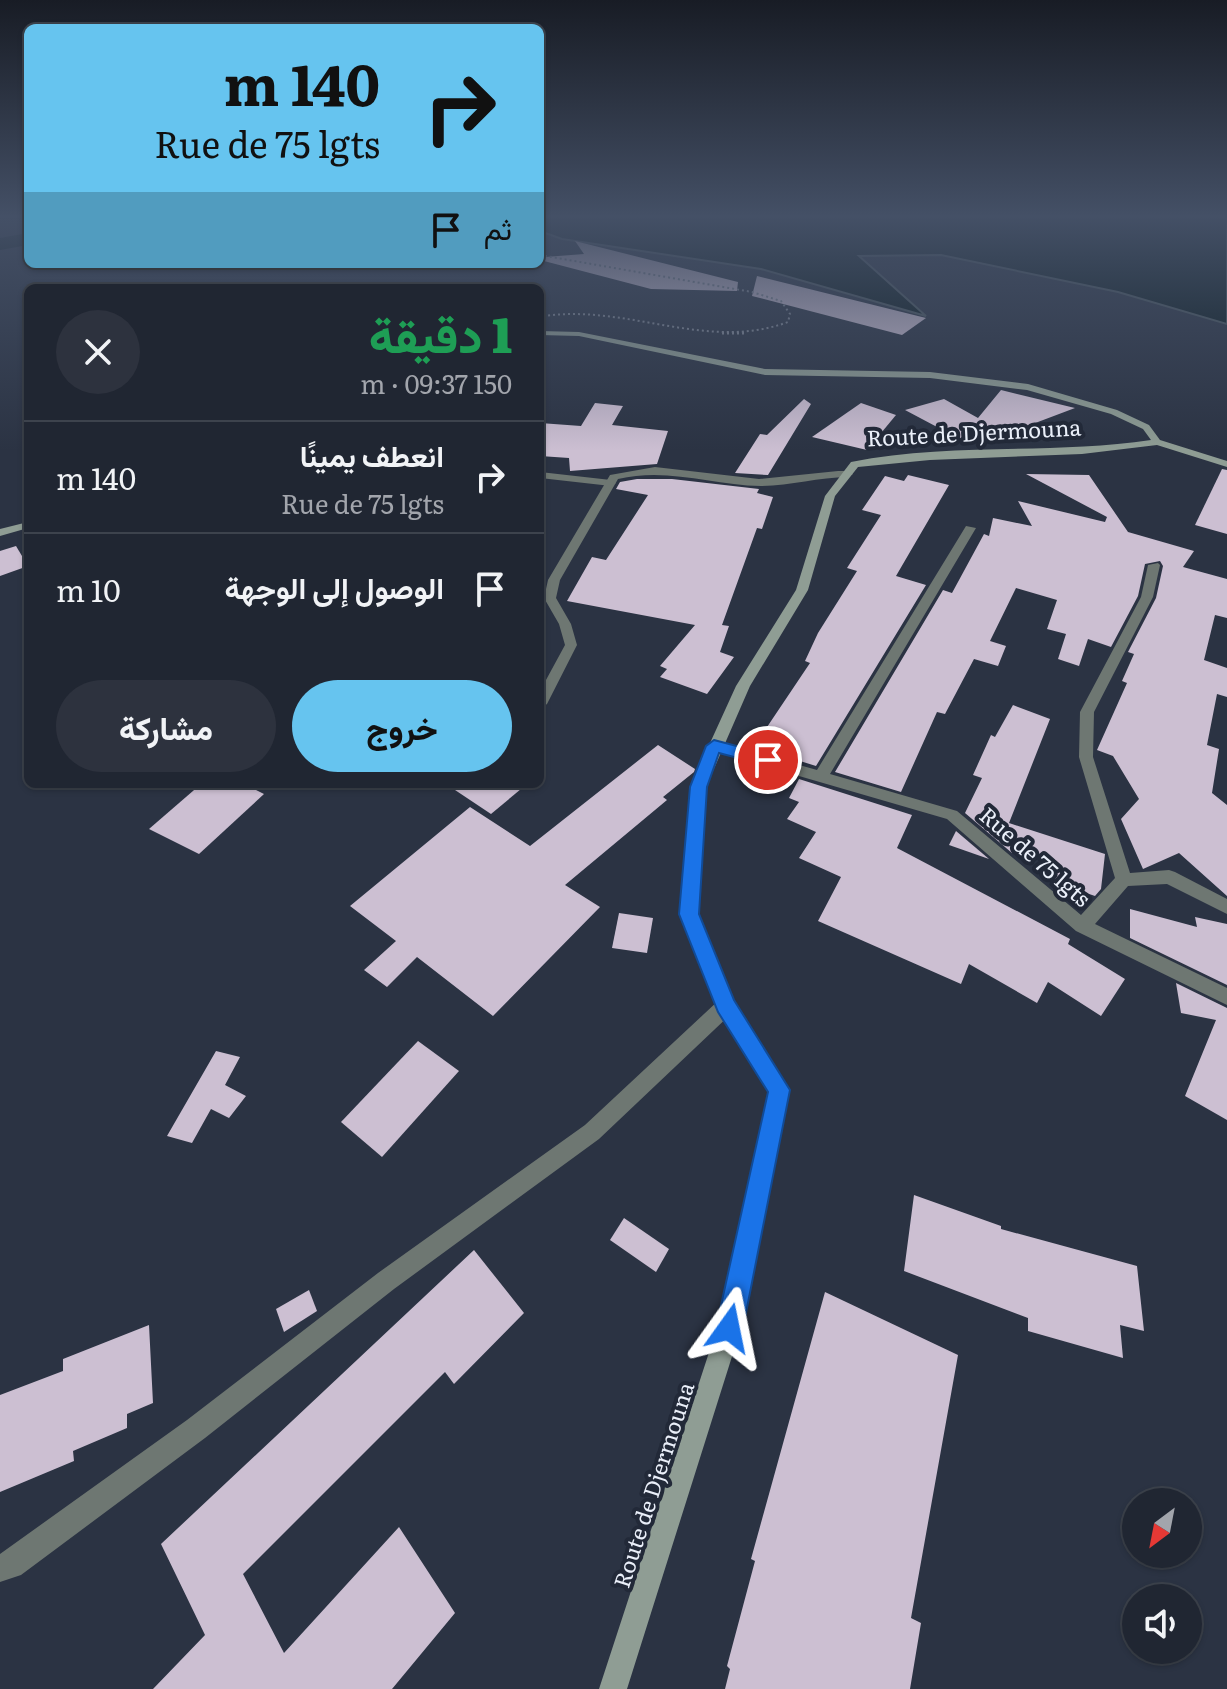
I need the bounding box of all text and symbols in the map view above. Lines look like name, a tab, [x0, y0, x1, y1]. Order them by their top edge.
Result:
text: 140 m	[224, 40, 380, 123]
icon: right	[408, 56, 512, 160]
text: Rue de 75 lgts	[154, 116, 380, 169]
text: ثم	[484, 205, 512, 249]
icon: arrive	[424, 208, 468, 252]
text: 1 دقيقة	[369, 297, 512, 368]
button: close	[56, 310, 140, 394]
text: 150 m · 09:37	[360, 363, 512, 402]
street label: Route de Djermouna	[866, 409, 1082, 454]
text: انعطف يمينًا	[300, 432, 444, 476]
text: 140 m	[56, 455, 136, 499]
icon: right	[468, 455, 512, 499]
text: Rue de 75 lgts	[281, 483, 444, 522]
text: الوصول إلى الوجهة	[225, 564, 444, 608]
text: 10 m	[56, 567, 121, 611]
icon: arrive	[468, 567, 512, 611]
button: مشاركة	[56, 680, 276, 772]
button: خروج	[292, 680, 512, 772]
pin	[734, 726, 802, 794]
icon: arrive	[746, 738, 790, 782]
street label: Rue de 75 lgts	[973, 798, 1099, 914]
position arrow	[687, 1286, 771, 1370]
street label: Route de Djermouna	[604, 1377, 701, 1592]
north arrow	[1122, 1488, 1202, 1568]
map controls	[1122, 1488, 1202, 1664]
button: sound	[1122, 1584, 1202, 1664]

